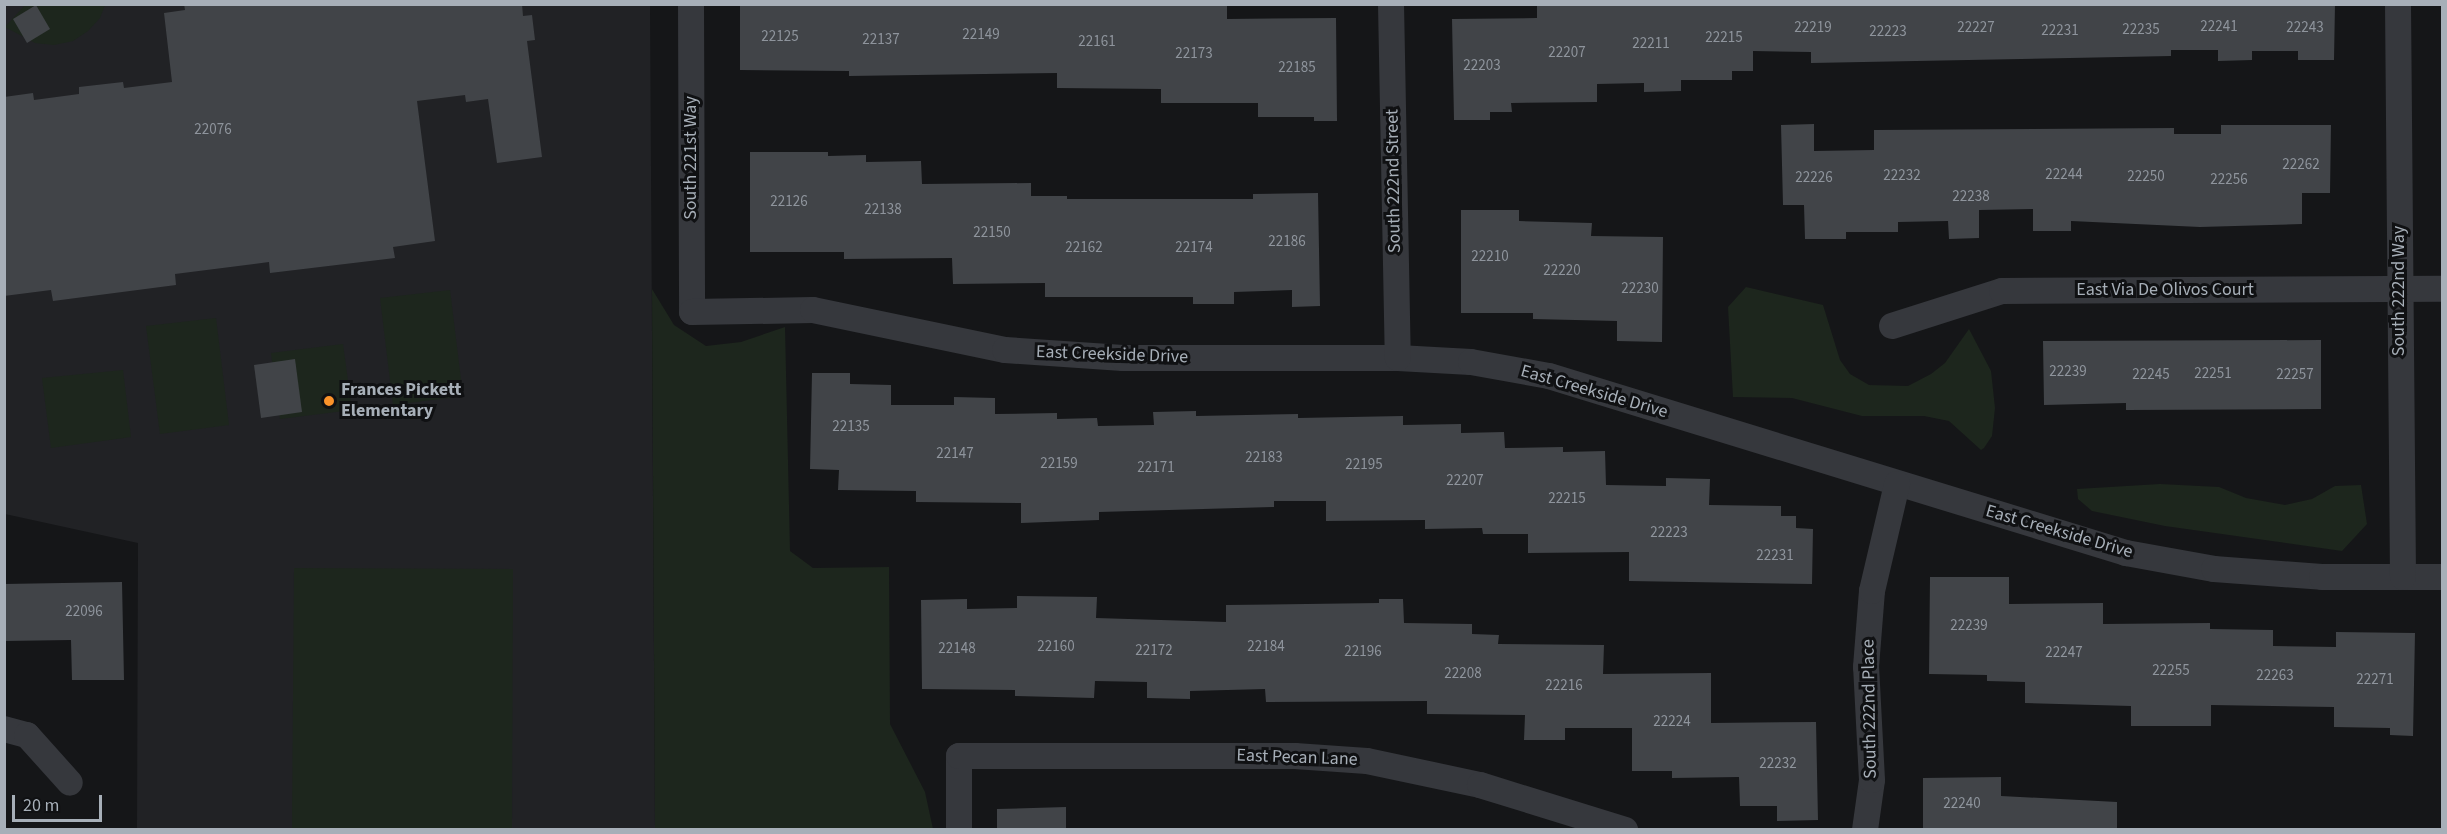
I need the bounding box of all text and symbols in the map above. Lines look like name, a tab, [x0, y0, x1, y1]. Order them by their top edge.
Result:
house number: 22241	[2200, 18, 2238, 36]
house number: 22219	[1794, 19, 1832, 37]
house number: 22227	[1957, 19, 1995, 37]
house number: 22243	[2286, 19, 2324, 37]
house number: 22235	[2122, 21, 2160, 39]
house number: 22231	[2041, 22, 2079, 40]
house number: 22223	[1869, 23, 1907, 41]
house number: 22149	[962, 26, 1000, 44]
house number: 22125	[761, 28, 799, 46]
house number: 22215	[1705, 29, 1743, 47]
house number: 22137	[862, 31, 900, 49]
house number: 22161	[1078, 33, 1116, 51]
house number: 22211	[1632, 35, 1670, 53]
house number: 22207	[1548, 44, 1586, 62]
house number: 22173	[1175, 45, 1213, 63]
house number: 22203	[1463, 57, 1501, 75]
house number: 22185	[1278, 59, 1316, 77]
street label: South 221st Way	[680, 96, 702, 220]
street label: South 222nd Street	[1382, 109, 1406, 253]
house number: 22076	[194, 121, 232, 139]
house number: 22262	[2282, 156, 2320, 174]
house number: 22244	[2045, 166, 2083, 184]
house number: 22232	[1883, 167, 1921, 185]
house number: 22250	[2127, 168, 2165, 186]
house number: 22226	[1795, 169, 1833, 187]
house number: 22256	[2210, 171, 2248, 189]
house number: 22238	[1952, 188, 1990, 206]
house number: 22126	[770, 193, 808, 211]
house number: 22138	[864, 201, 902, 219]
house number: 22150	[973, 224, 1011, 242]
street label: South 222nd Way	[2388, 226, 2410, 356]
house number: 22186	[1268, 233, 1306, 251]
house number: 22162	[1065, 239, 1103, 257]
house number: 22174	[1175, 239, 1213, 257]
house number: 22210	[1471, 248, 1509, 266]
house number: 22220	[1543, 262, 1581, 280]
street label: East Via De Olivos Court	[2076, 279, 2254, 301]
house number: 22230	[1621, 280, 1659, 298]
street label: East Creekside Drive	[1036, 342, 1188, 368]
street label: East Creekside Drive	[1518, 361, 1670, 423]
house number: 22239	[2049, 363, 2087, 381]
house number: 22251	[2194, 365, 2232, 383]
house number: 22245	[2132, 366, 2170, 384]
house number: 22257	[2276, 366, 2314, 384]
place label: Frances Pickett Elementary	[341, 380, 461, 422]
marker: Frances Pickett Elementary	[322, 394, 336, 408]
house number: 22135	[832, 418, 870, 436]
house number: 22147	[936, 445, 974, 463]
house number: 22183	[1245, 449, 1283, 467]
house number: 22159	[1040, 455, 1078, 473]
house number: 22195	[1345, 456, 1383, 474]
house number: 22171	[1137, 459, 1175, 477]
house number: 22207	[1446, 472, 1484, 490]
house number: 22215	[1548, 490, 1586, 508]
street label: East Creekside Drive	[1983, 501, 2135, 563]
house number: 22223	[1650, 524, 1688, 542]
house number: 22231	[1756, 547, 1794, 565]
house number: 22096	[65, 603, 103, 621]
house number: 22239	[1950, 617, 1988, 635]
house number: 22160	[1037, 638, 1075, 656]
house number: 22184	[1247, 638, 1285, 656]
street label: South 222nd Place	[1858, 639, 1882, 779]
house number: 22148	[938, 640, 976, 658]
house number: 22172	[1135, 642, 1173, 660]
house number: 22196	[1344, 643, 1382, 661]
house number: 22247	[2045, 644, 2083, 662]
house number: 22255	[2152, 662, 2190, 680]
house number: 22208	[1444, 665, 1482, 683]
house number: 22263	[2256, 667, 2294, 685]
house number: 22271	[2356, 671, 2394, 689]
house number: 22216	[1545, 677, 1583, 695]
house number: 22224	[1653, 713, 1691, 731]
street label: East Pecan Lane	[1236, 745, 1358, 771]
house number: 22232	[1759, 755, 1797, 773]
scale bar	[15, 783, 105, 821]
text: 20 m	[23, 793, 59, 818]
house number: 22240	[1943, 795, 1981, 813]

